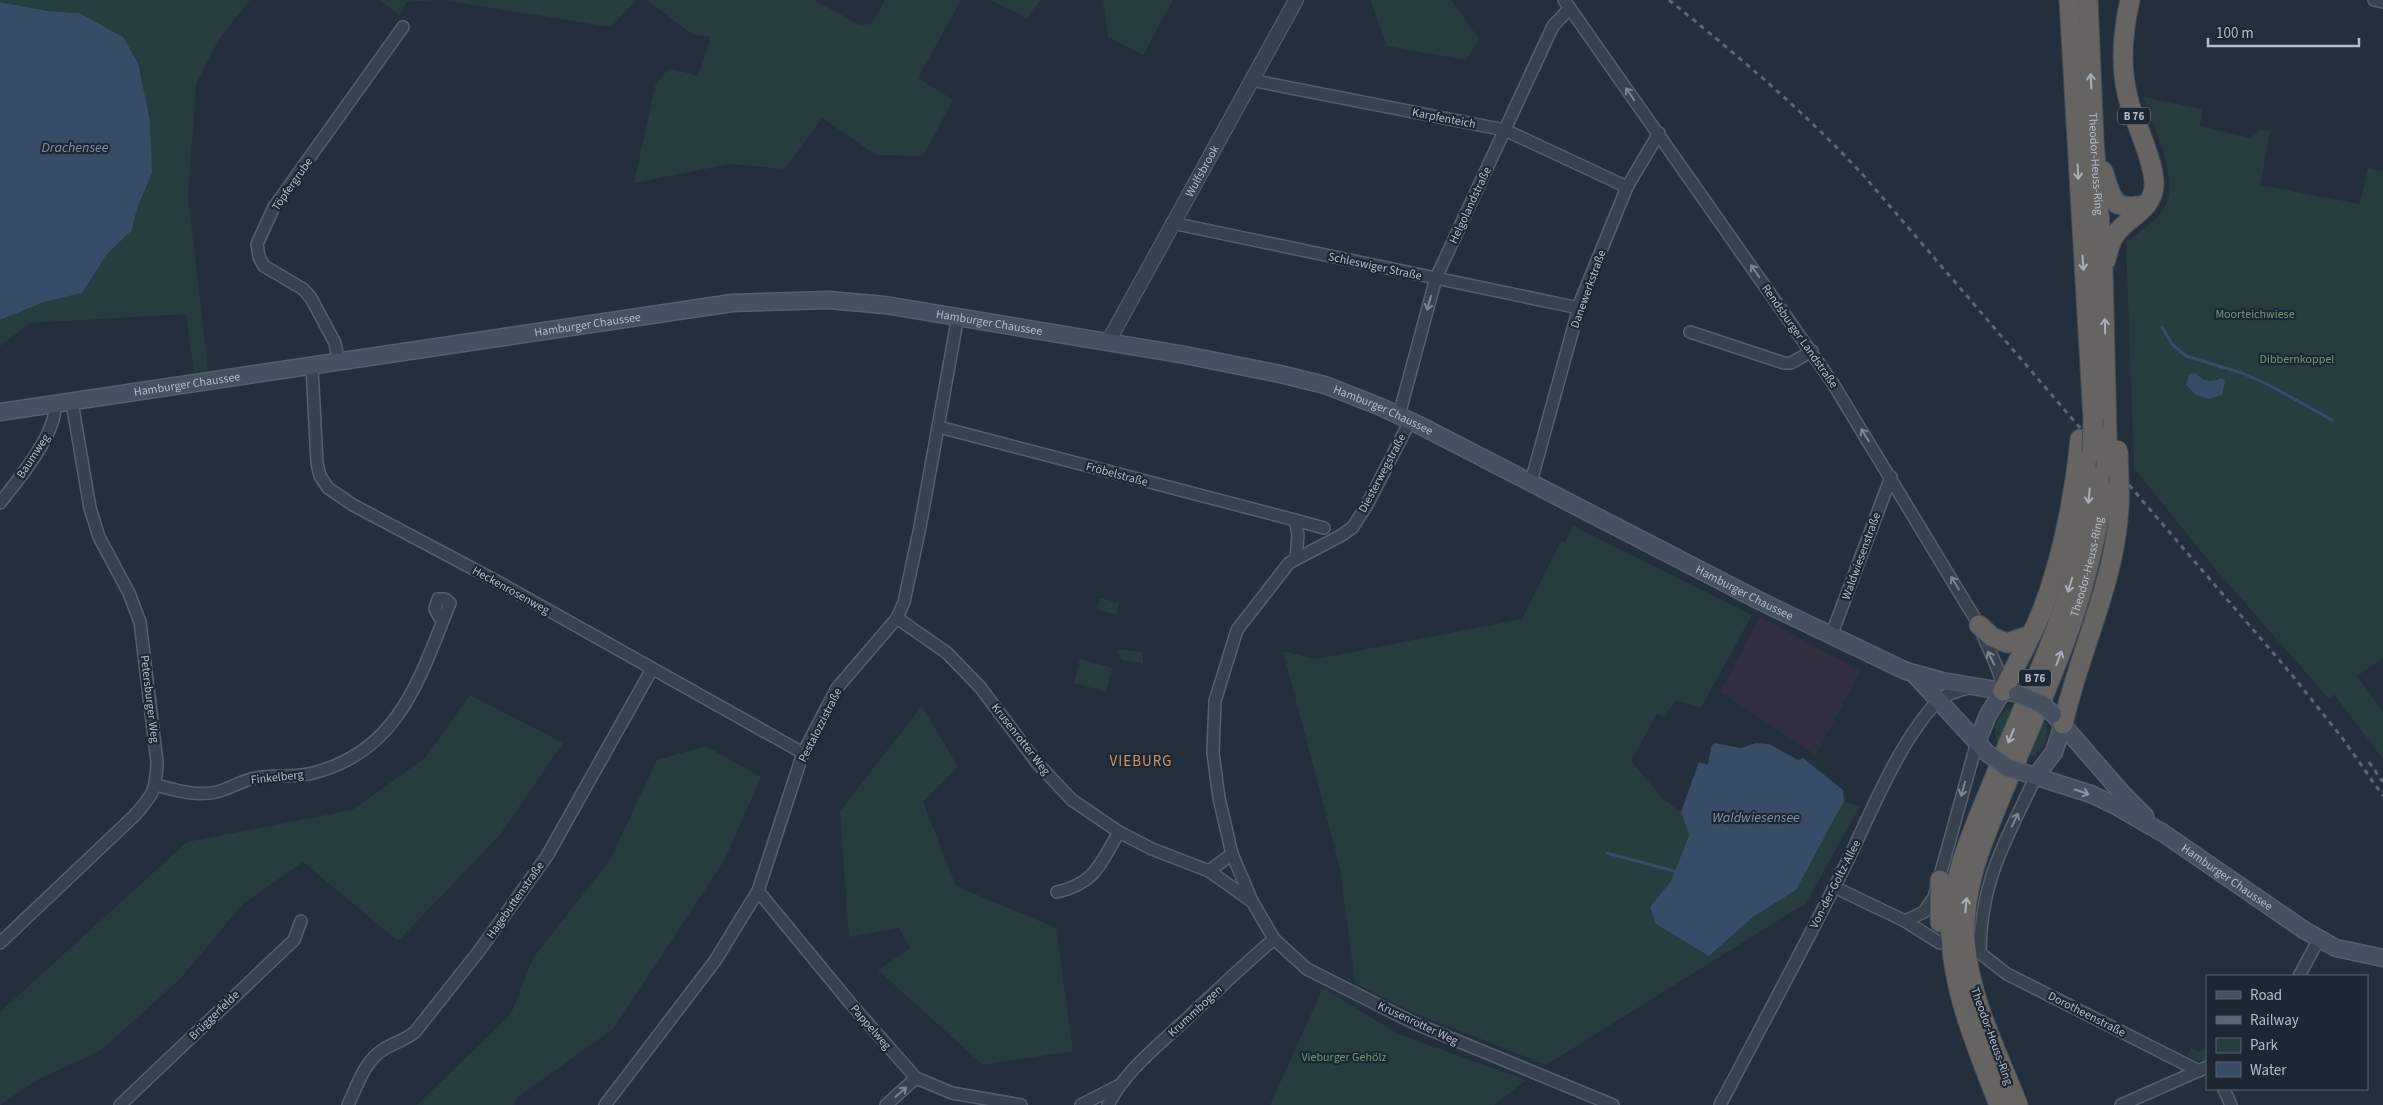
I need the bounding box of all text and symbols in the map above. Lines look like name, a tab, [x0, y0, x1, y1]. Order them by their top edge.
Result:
scale bar	[2208, 15, 2359, 47]
text: 100 m	[2216, 23, 2254, 44]
one-way arrow	[2086, 73, 2095, 89]
one-way arrow	[1625, 87, 1635, 101]
street label: Karpfenteich	[1411, 104, 1477, 133]
road number: B 76	[2118, 108, 2150, 124]
street label: Theodor-Heuss-Ring	[2084, 112, 2107, 216]
water label: Drachensee	[41, 138, 109, 158]
street label: Wulfsbrook	[1181, 142, 1224, 201]
street label: Töpfergrube	[268, 154, 317, 214]
street label: Helgolandstraße	[1445, 164, 1496, 247]
one-way arrow	[2073, 164, 2082, 180]
street label: Schleswiger Straße	[1326, 248, 1423, 285]
street label: Danewerkstraße	[1566, 248, 1611, 331]
one-way arrow	[2078, 254, 2088, 270]
one-way arrow	[1750, 264, 1760, 278]
street label: Rendsburger Landstraße	[1757, 281, 1842, 392]
one-way arrow	[1424, 294, 1434, 310]
street label: Hamburger Chaussee	[935, 306, 1044, 340]
park label: Moorteichwiese	[2215, 306, 2295, 323]
street label: Hamburger Chaussee	[533, 309, 642, 341]
one-way arrow	[2100, 319, 2109, 335]
park label: Dibbernkoppel	[2260, 351, 2334, 368]
street label: Hamburger Chaussee	[133, 368, 241, 401]
street label: Hamburger Chaussee	[1331, 381, 1436, 440]
one-way arrow	[1860, 428, 1871, 442]
street label: Baumweg	[13, 431, 54, 482]
street label: Diesterwegstraße	[1354, 431, 1410, 516]
street label: Fröbelstraße	[1084, 458, 1150, 491]
one-way arrow	[2084, 487, 2094, 503]
street label: Waldwiesenstraße	[1838, 510, 1885, 602]
street label: Theodor-Heuss-Ring	[2066, 515, 2108, 619]
street label: Hamburger Chaussee	[1692, 561, 1796, 625]
street label: Heckenrosenweg	[469, 562, 553, 619]
one-way arrow	[1949, 577, 1959, 591]
one-way arrow	[2065, 577, 2075, 593]
one-way arrow	[1986, 651, 1996, 666]
one-way arrow	[2055, 651, 2064, 666]
street label: Petersburger Weg	[136, 654, 163, 744]
road number: B 76	[2019, 670, 2051, 686]
street label: Pestalozzistraße	[794, 685, 847, 765]
street label: Krusenrotter Weg	[987, 700, 1054, 779]
one-way arrow	[2005, 729, 2014, 744]
district label: VIEBURG	[1110, 751, 1172, 772]
street label: Finkelberg	[250, 766, 304, 789]
one-way arrow	[1958, 780, 1968, 796]
one-way arrow	[2074, 787, 2090, 797]
water label: Waldwiesensee	[1712, 808, 1800, 828]
one-way arrow	[2011, 813, 2020, 828]
street label: Von-der-Goltz-Allee	[1806, 837, 1865, 931]
street label: Hamburger Chaussee	[2178, 840, 2276, 915]
street label: Hagebuttenstraße	[482, 858, 548, 942]
one-way arrow	[1962, 897, 1971, 913]
legend	[2206, 975, 2368, 1090]
street label: Krummbogen	[1164, 982, 1226, 1041]
street label: Theodor-Heuss-Ring	[1966, 985, 2017, 1087]
text: Road	[2250, 985, 2282, 1006]
street label: Brüggerfelde	[185, 987, 244, 1044]
street label: Dorotheenstraße	[2045, 988, 2128, 1041]
street label: Krusenrotter Weg	[1375, 997, 1461, 1050]
street label: Pappelweg	[846, 1001, 895, 1054]
text: Railway	[2250, 1010, 2299, 1031]
text: Park	[2250, 1035, 2279, 1056]
park label: Vieburger Gehölz	[1301, 1049, 1387, 1066]
text: Water	[2250, 1060, 2287, 1081]
one-way arrow	[895, 1086, 908, 1097]

